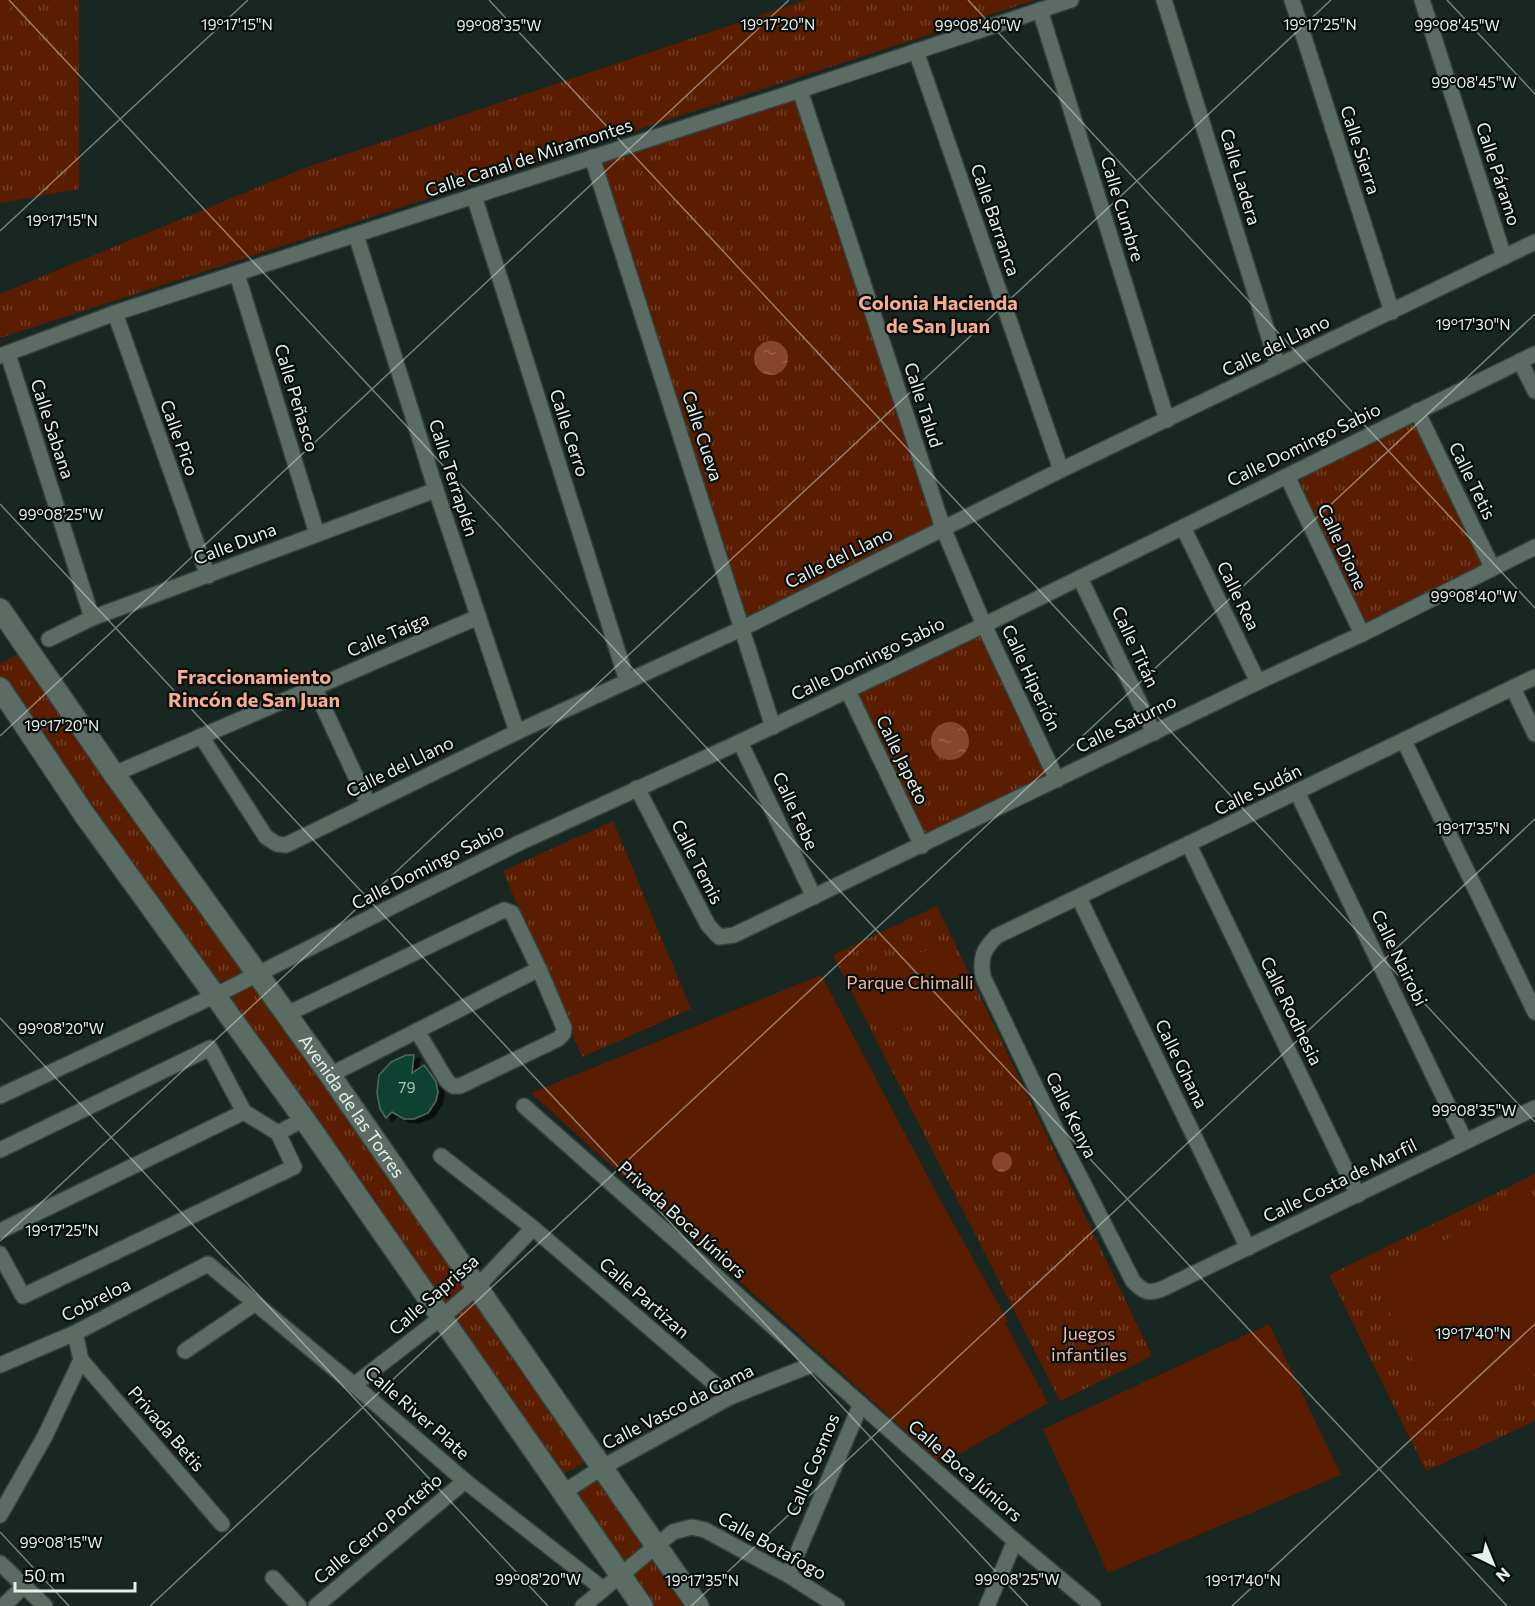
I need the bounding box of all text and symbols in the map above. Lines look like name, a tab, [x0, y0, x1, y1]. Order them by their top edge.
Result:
text: 19°17'15"N	[201, 15, 273, 33]
text: 19°17'20"N	[741, 15, 815, 33]
text: 19°17'25"N	[1283, 15, 1357, 33]
text: 99°08'35"W	[456, 16, 542, 34]
text: 99°08'40"W	[935, 16, 1021, 34]
text: 99°08'45"W	[1414, 16, 1500, 34]
text: 99°08'45"W	[1431, 73, 1517, 91]
street label: Calle Sierra	[1336, 102, 1386, 197]
street label: Calle Canal de Miramontes	[422, 113, 635, 201]
street label: Calle Páramo	[1472, 119, 1526, 228]
street label: Calle Ladera	[1216, 126, 1266, 228]
street label: Calle Cumbre	[1097, 153, 1149, 264]
street label: Calle Barranca	[966, 161, 1025, 279]
text: 19°17'15"N	[26, 211, 98, 229]
district label: Colonia Hacienda de San Juan	[858, 290, 1018, 337]
street label: Calle del Llano	[1218, 310, 1333, 381]
text: 19°17'30"N	[1435, 315, 1511, 333]
street label: Calle Peñasco	[270, 341, 324, 454]
street label: Calle Talud	[900, 359, 948, 450]
street label: Calle Sabana	[26, 376, 79, 481]
street label: Calle Cerro	[546, 386, 594, 479]
street label: Calle Cueva	[678, 388, 728, 484]
street label: Calle Pico	[156, 397, 204, 479]
street label: Calle Domingo Sabio	[1223, 397, 1384, 491]
street label: Calle Terraplén	[425, 416, 483, 539]
street label: Calle Tetis	[1445, 438, 1501, 523]
street label: Calle Dione	[1313, 500, 1372, 593]
text: 99°08'25"W	[19, 505, 103, 523]
street label: Calle Duna	[190, 517, 279, 569]
street label: Calle del Llano	[781, 522, 896, 593]
street label: Calle Rea	[1213, 557, 1265, 634]
text: 99°08'40"W	[1431, 587, 1517, 605]
street label: Calle Titán	[1108, 602, 1164, 691]
street label: Calle Taiga	[343, 607, 432, 661]
street label: Calle Domingo Sabio	[787, 611, 948, 705]
street label: Calle Hiperión	[998, 621, 1066, 734]
district label: Fraccionamiento Rincón de San Juan	[168, 664, 340, 711]
street label: Calle Saturno	[1072, 689, 1180, 757]
street label: Calle Japeto	[872, 711, 934, 808]
text: 19°17'20"N	[25, 716, 99, 734]
street label: Calle del Llano	[342, 731, 457, 802]
street label: Calle Sudán	[1210, 759, 1305, 820]
street label: Calle Febe	[768, 768, 824, 853]
street label: Calle Temis	[667, 816, 729, 908]
street label: Calle Domingo Sabio	[348, 818, 508, 914]
text: 19°17'35"N	[1436, 819, 1510, 837]
street label: Calle Nairobi	[1367, 906, 1433, 1009]
street label: Calle Rodhesia	[1256, 952, 1328, 1069]
park label: Parque Chimalli	[846, 971, 974, 993]
street label: Calle Ghana	[1151, 1015, 1213, 1112]
text: 99°08'20"W	[18, 1019, 104, 1037]
street label: Avenida de las Torres	[294, 1030, 410, 1182]
street label: Calle Kenya	[1042, 1068, 1102, 1161]
house number: 79	[399, 1078, 415, 1096]
text: 99°08'35"W	[1431, 1101, 1517, 1119]
street label: Calle Costa de Marfil	[1259, 1133, 1420, 1227]
street label: Privada Boca Júniors	[614, 1156, 751, 1283]
text: 19°17'25"N	[25, 1221, 99, 1239]
street label: Calle Saprissa	[384, 1249, 483, 1339]
street label: Calle Partizan	[595, 1252, 694, 1342]
street label: Cobreloa	[57, 1272, 134, 1326]
park label: Juegos infantiles	[1051, 1322, 1127, 1365]
text: 19°17'40"N	[1435, 1324, 1511, 1342]
street label: Calle Vasco da Gama	[598, 1358, 757, 1454]
street label: Calle River Plate	[361, 1361, 475, 1464]
street label: Privada Betis	[124, 1381, 210, 1476]
street label: Calle Cosmos	[781, 1410, 844, 1519]
street label: Calle Boca Júniors	[904, 1415, 1027, 1526]
street label: Calle Cerro Porteño	[309, 1468, 446, 1588]
street label: Calle Botafogo	[714, 1506, 831, 1584]
text: 99°08'15"W	[19, 1533, 103, 1551]
north arrow	[1463, 1534, 1523, 1594]
scale bar	[15, 1555, 135, 1593]
text: 50 m	[24, 1564, 65, 1586]
text: N	[1493, 1564, 1514, 1586]
text: 99°08'20"W	[495, 1570, 581, 1588]
text: 99°08'25"W	[975, 1570, 1059, 1588]
text: 19°17'35"N	[665, 1571, 739, 1589]
text: 19°17'40"N	[1205, 1571, 1281, 1589]

